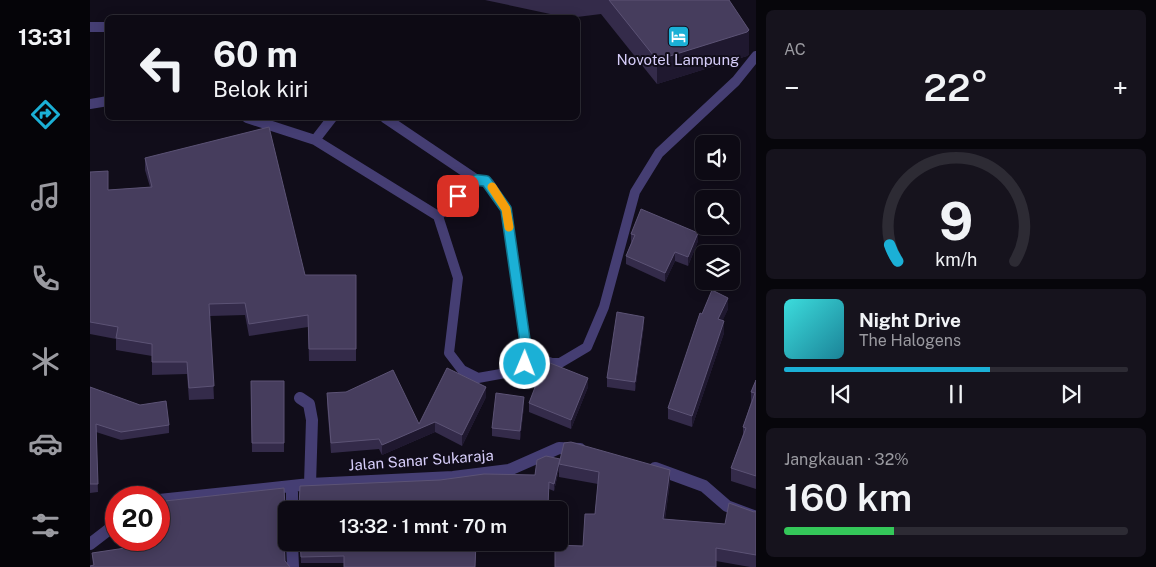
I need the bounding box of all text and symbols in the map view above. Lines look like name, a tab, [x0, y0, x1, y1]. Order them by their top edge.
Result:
text: 13:31	[18, 24, 72, 50]
hotel icon: Novotel Lampung	[666, 24, 690, 48]
text: 60 m	[213, 34, 298, 75]
icon: left	[130, 35, 195, 100]
text: AC	[784, 40, 806, 59]
place label: Novotel Lampung	[617, 51, 739, 68]
text: 22°	[924, 65, 988, 110]
text: −	[784, 71, 800, 104]
text: +	[1112, 71, 1128, 104]
text: Belok kiri	[213, 76, 309, 102]
icon: directions	[28, 97, 63, 132]
map controls	[695, 135, 740, 290]
button: sound	[695, 135, 740, 180]
pin	[437, 175, 479, 217]
icon: music	[28, 179, 63, 214]
icon: arrive	[444, 182, 472, 210]
button: search	[695, 190, 740, 235]
text: 9	[939, 191, 973, 252]
button: layers	[695, 245, 740, 290]
text: km/h	[935, 249, 977, 270]
icon: phone	[28, 261, 63, 296]
text: Night Drive	[859, 309, 961, 331]
text: The Halogens	[859, 331, 961, 350]
position arrow	[498, 337, 550, 389]
icon: climate	[28, 344, 63, 379]
icon: previous	[827, 380, 855, 408]
icon: pause	[942, 380, 970, 408]
icon: next	[1057, 380, 1085, 408]
icon: car	[28, 426, 63, 461]
street label: Jalan Sanar Sukaraja	[348, 446, 494, 474]
text: Jangkauan · 32%	[784, 450, 909, 469]
text: 160 km	[784, 475, 912, 520]
speed limit sign: 20	[105, 486, 170, 551]
icon: filters	[28, 508, 63, 543]
text: 13:32 · 1 mnt · 70 m	[339, 515, 507, 537]

